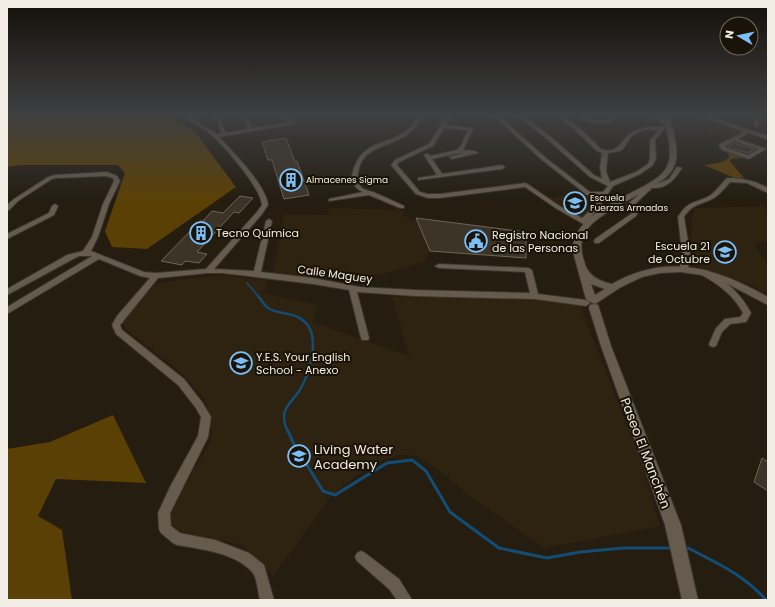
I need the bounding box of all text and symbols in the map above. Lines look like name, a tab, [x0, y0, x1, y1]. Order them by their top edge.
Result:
north arrow	[719, 16, 759, 56]
text: N	[721, 29, 738, 40]
building icon: Almacenes Sigma	[278, 167, 304, 193]
place label: Almacenes Sigma	[306, 174, 388, 186]
school or university icon: Escuela Fuerzas Armadas	[562, 190, 588, 216]
place label: Escuela Fuerzas Armadas	[590, 192, 668, 214]
building icon: Tecno Química	[188, 220, 214, 246]
place label: Tecno Química	[216, 225, 299, 241]
place label: Registro Nacional de las Personas	[492, 227, 588, 256]
public building icon: Registro Nacional de las Personas	[463, 228, 489, 254]
place label: Escuela 21 de Octubre	[648, 238, 710, 267]
school or university icon: Escuela 21 de Octubre	[712, 239, 738, 265]
street label: Calle Maguey	[297, 261, 374, 287]
place label: Y.E.S. Your English School - Anexo	[256, 349, 350, 378]
school or university icon: Y.E.S. Your English School - Anexo	[228, 350, 254, 376]
street label: Paseo El Manchén	[616, 395, 675, 511]
place label: Living Water Academy	[314, 440, 393, 474]
school or university icon: Living Water Academy	[286, 443, 312, 469]

